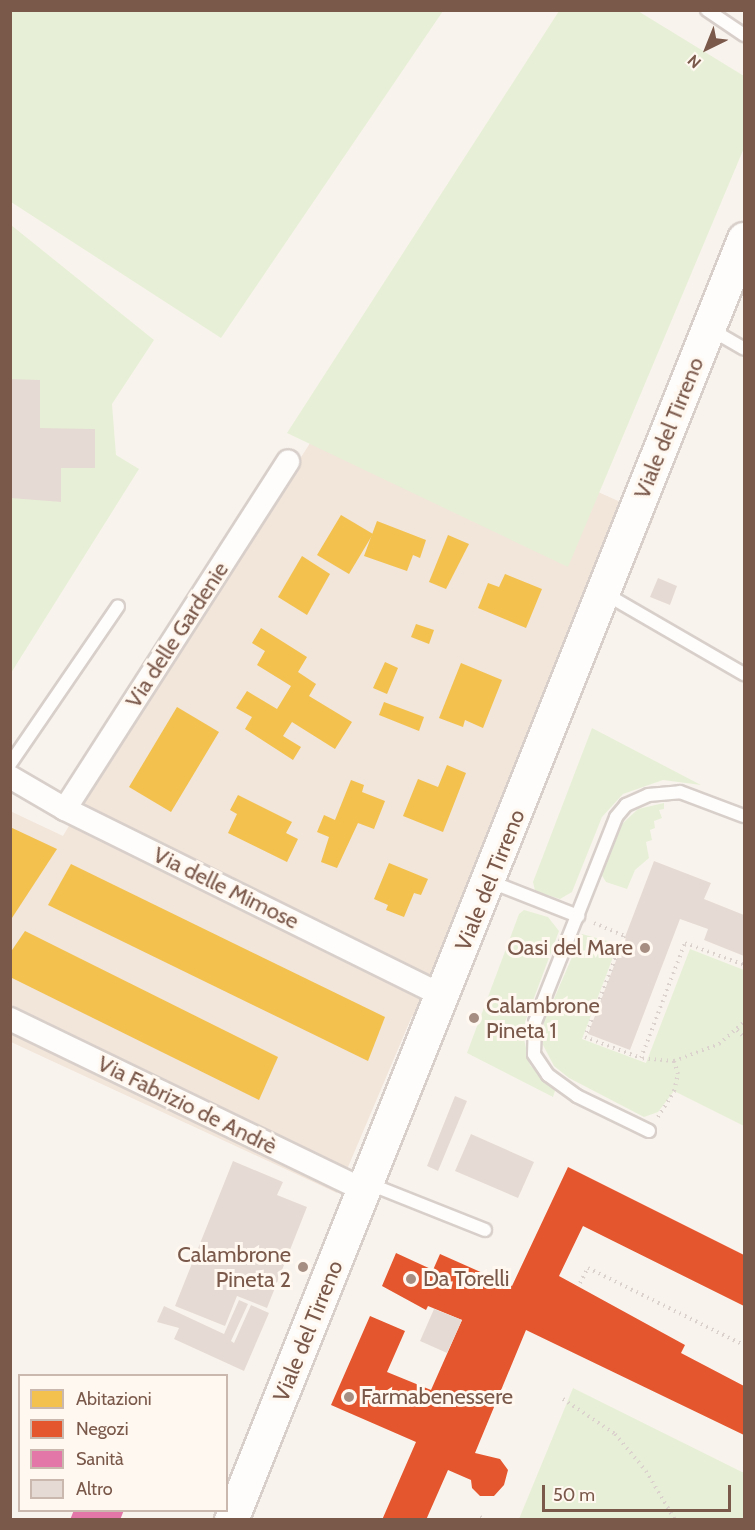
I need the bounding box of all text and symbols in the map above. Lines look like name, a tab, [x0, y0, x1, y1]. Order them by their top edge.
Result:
north arrow	[677, 18, 737, 78]
text: N	[684, 51, 705, 72]
street label: Viale del Tirreno	[629, 354, 709, 502]
street label: Via delle Gardenie	[120, 557, 234, 713]
street label: Viale del Tirreno	[450, 806, 530, 954]
street label: Via delle Mimose	[149, 841, 303, 935]
place label: Oasi del Mare	[507, 935, 633, 961]
marker: Oasi del Mare	[638, 941, 652, 955]
place label: Calambrone Pineta 1	[486, 992, 600, 1044]
marker: Calambrone Pineta 1	[467, 1011, 481, 1025]
street label: Via Fabrizio de Andrè	[93, 1050, 281, 1160]
place label: Calambrone Pineta 2	[177, 1241, 291, 1292]
street label: Viale del Tirreno	[268, 1257, 348, 1405]
marker: Calambrone Pineta 2	[296, 1260, 310, 1274]
place label: Da Torelli	[423, 1266, 509, 1292]
marker: Da Torelli	[404, 1272, 418, 1286]
legend	[18, 1374, 228, 1512]
place label: Farmabenessere	[361, 1384, 513, 1410]
text: Abitazioni	[76, 1388, 152, 1410]
marker: Farmabenessere	[342, 1390, 356, 1404]
text: Negozi	[76, 1418, 129, 1440]
text: Sanità	[76, 1448, 124, 1470]
scale bar	[545, 1473, 734, 1511]
text: Altro	[76, 1478, 113, 1500]
text: 50 m	[553, 1484, 595, 1506]

